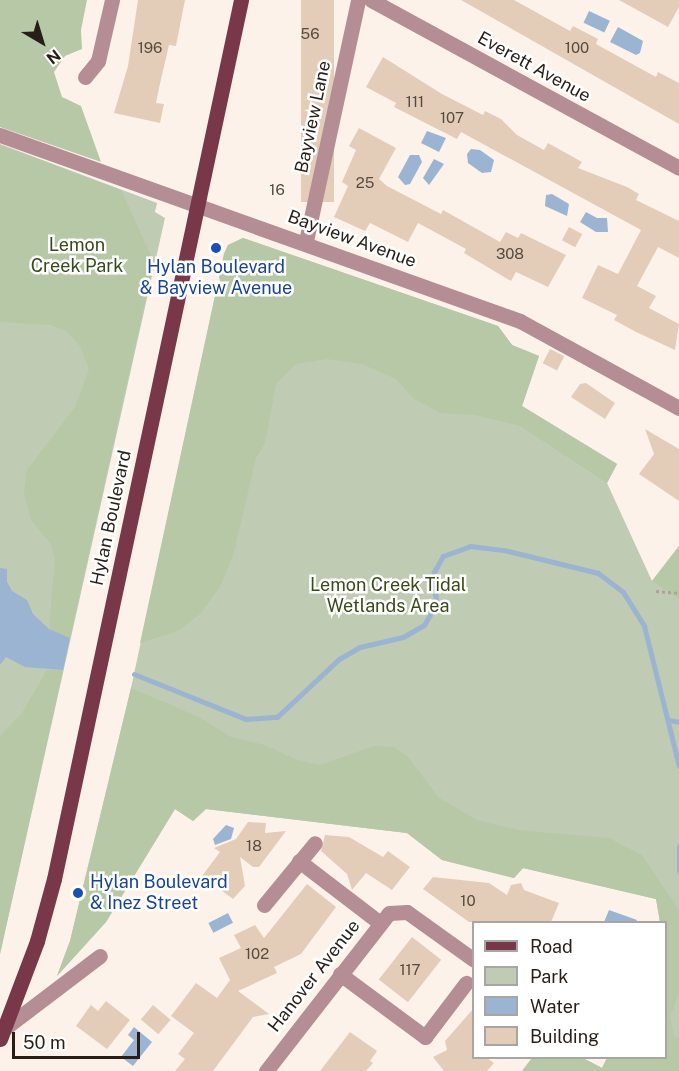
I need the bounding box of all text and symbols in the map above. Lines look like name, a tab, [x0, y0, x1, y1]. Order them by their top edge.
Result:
north arrow	[12, 12, 72, 72]
house number: 56	[301, 25, 319, 43]
street label: Everett Avenue	[474, 27, 594, 107]
house number: 196	[138, 39, 162, 57]
house number: 100	[565, 39, 589, 57]
text: N	[43, 45, 64, 68]
street label: Bayview Lane	[291, 59, 335, 175]
house number: 111	[406, 93, 424, 111]
house number: 107	[440, 109, 464, 127]
house number: 25	[356, 174, 374, 192]
house number: 16	[269, 181, 285, 199]
street label: Bayview Avenue	[285, 206, 419, 272]
park label: Lemon Creek Park	[31, 235, 123, 278]
marker: Hylan Boulevard & Bayview Avenue	[209, 241, 223, 255]
house number: 308	[496, 245, 524, 263]
place label: Hylan Boulevard & Bayview Avenue	[140, 257, 292, 300]
street label: Hylan Boulevard	[86, 448, 136, 588]
park label: Lemon Creek Tidal Wetlands Area	[310, 575, 466, 618]
house number: 18	[246, 837, 262, 855]
place label: Hylan Boulevard & Inez Street	[90, 872, 228, 914]
marker: Hylan Boulevard & Inez Street	[71, 886, 85, 900]
house number: 10	[460, 892, 476, 910]
street label: Hanover Avenue	[264, 916, 364, 1036]
legend	[472, 921, 667, 1059]
text: Road	[530, 936, 573, 957]
house number: 102	[245, 945, 269, 963]
house number: 117	[399, 961, 421, 979]
text: Park	[530, 966, 568, 987]
text: Water	[530, 996, 580, 1017]
scale bar	[15, 1020, 142, 1058]
text: Building	[530, 1026, 599, 1047]
text: 50 m	[23, 1032, 66, 1053]

